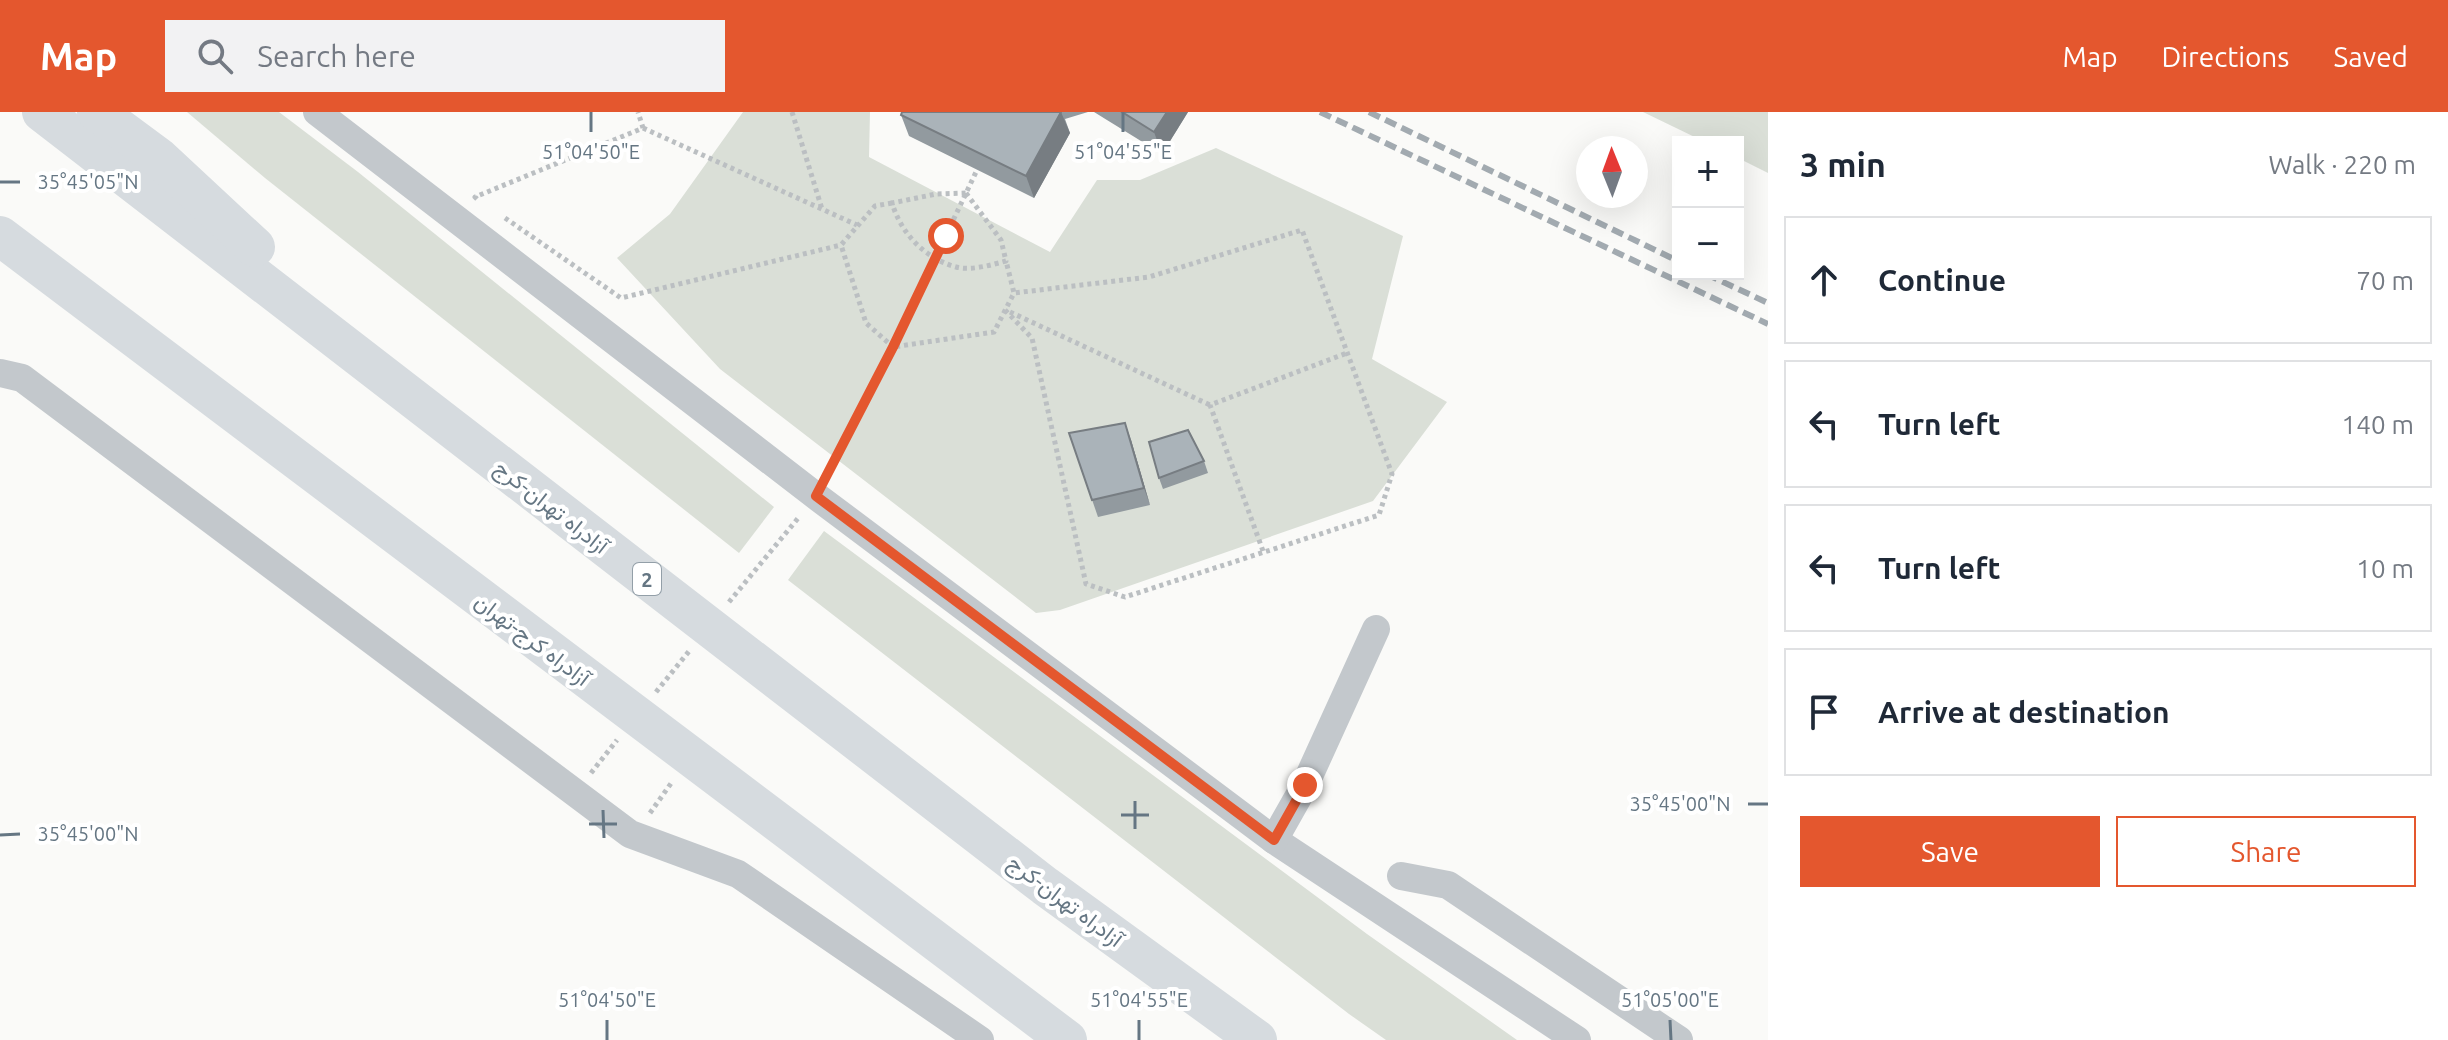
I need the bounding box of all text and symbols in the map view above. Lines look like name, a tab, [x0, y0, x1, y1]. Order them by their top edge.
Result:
search box	[165, 20, 725, 92]
icon: search	[193, 34, 237, 78]
text: Map	[40, 35, 117, 77]
text: Search here	[257, 39, 416, 73]
text: Map	[2062, 41, 2118, 72]
text: Directions	[2162, 41, 2289, 72]
text: Saved	[2333, 41, 2408, 72]
north arrow	[1576, 136, 1648, 208]
map controls	[1672, 136, 1744, 280]
button: +	[1672, 136, 1744, 208]
text: 51°04'50"E	[542, 140, 640, 163]
text: 51°04'55"E	[1074, 140, 1172, 163]
text: 3 min	[1800, 145, 1886, 183]
text: Walk · 220 m	[2268, 150, 2416, 179]
text: 35°45'05"N	[37, 170, 139, 193]
button: −	[1672, 208, 1744, 280]
route start	[928, 218, 964, 254]
icon: ahead	[1802, 258, 1846, 302]
text: Continue	[1878, 263, 2006, 297]
text: 70 m	[2356, 266, 2414, 295]
icon: left	[1802, 402, 1846, 446]
text: Turn left	[1878, 407, 2000, 441]
text: 140 m	[2342, 410, 2414, 439]
street label: آزادراه تهران-کرج	[488, 454, 615, 562]
icon: left	[1802, 546, 1846, 590]
text: Turn left	[1878, 551, 2000, 585]
text: 10 m	[2356, 554, 2414, 583]
road number: 2	[633, 563, 661, 595]
street label: آزادراه کرج-تهران	[469, 588, 597, 694]
icon: arrive	[1802, 690, 1846, 734]
text: Arrive at destination	[1878, 695, 2170, 729]
route end	[1287, 767, 1323, 803]
text: 35°45'00"N	[1629, 792, 1731, 815]
button: Save	[1800, 816, 2100, 887]
button: Share	[2116, 816, 2416, 887]
text: 35°45'00"N	[37, 822, 139, 845]
street label: آزادراه تهران-کرج	[1002, 849, 1130, 955]
text: 51°04'50"E	[558, 988, 656, 1011]
text: 51°04'55"E	[1090, 988, 1188, 1011]
text: 51°05'00"E	[1621, 988, 1719, 1011]

